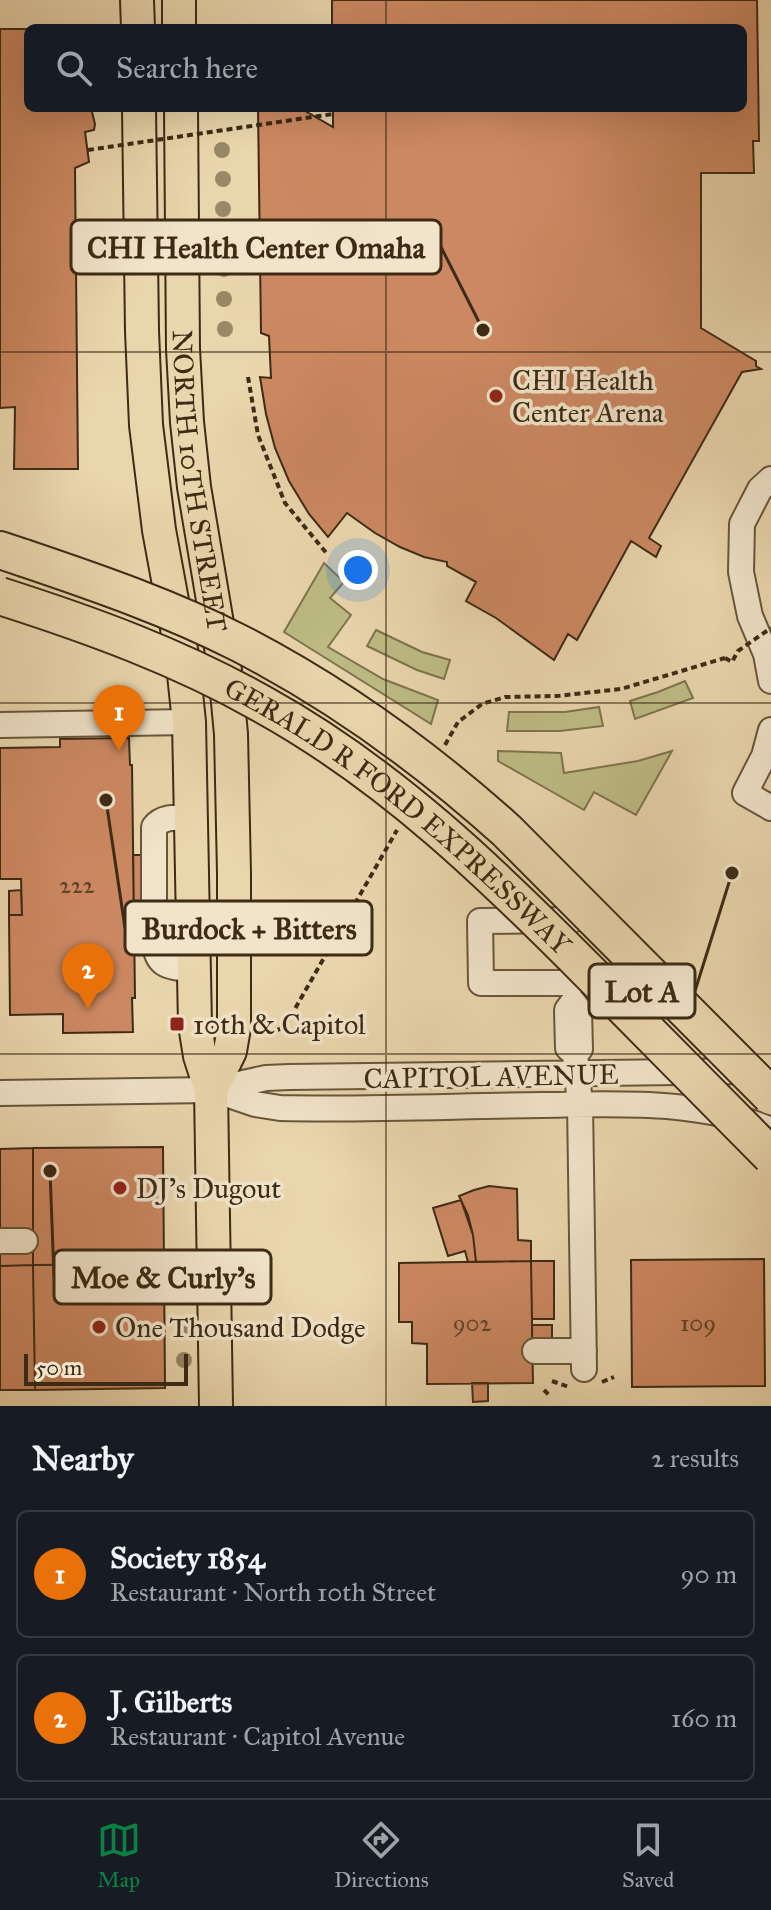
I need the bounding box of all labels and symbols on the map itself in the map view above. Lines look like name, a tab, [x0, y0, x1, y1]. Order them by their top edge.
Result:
callout: CHI Health Center Omaha	[71, 220, 441, 274]
text: CHI Health Center Omaha	[87, 230, 426, 266]
street label: NORTH 10TH STREET	[165, 330, 235, 635]
place label: CHI Health Center Arena	[512, 363, 664, 430]
marker: CHI Health Center Arena	[487, 387, 505, 405]
your location	[338, 550, 378, 590]
street label: GERALD R FORD EXPRESSWAY	[219, 670, 579, 963]
pin: 1	[93, 685, 145, 751]
house number: 222	[59, 870, 95, 900]
callout: Burdock + Bitters	[125, 901, 372, 955]
text: Burdock + Bitters	[141, 911, 357, 947]
pin: 2	[62, 943, 114, 1009]
callout: Lot A	[589, 964, 695, 1018]
text: Lot A	[605, 974, 680, 1010]
place label: 10th & Capitol	[193, 1007, 366, 1042]
marker: 10th & Capitol	[168, 1015, 186, 1033]
street label: CAPITOL AVENUE	[363, 1057, 619, 1096]
place label: DJ's Dugout	[136, 1171, 281, 1206]
marker: DJ's Dugout	[111, 1179, 129, 1197]
callout: Moe & Curly's	[54, 1250, 271, 1304]
text: Moe & Curly's	[71, 1260, 255, 1296]
house number: 902	[453, 1308, 492, 1338]
house number: 109	[680, 1308, 716, 1338]
place label: One Thousand Dodge	[115, 1310, 366, 1345]
marker: One Thousand Dodge	[90, 1318, 108, 1336]
scale bar	[24, 1350, 188, 1386]

